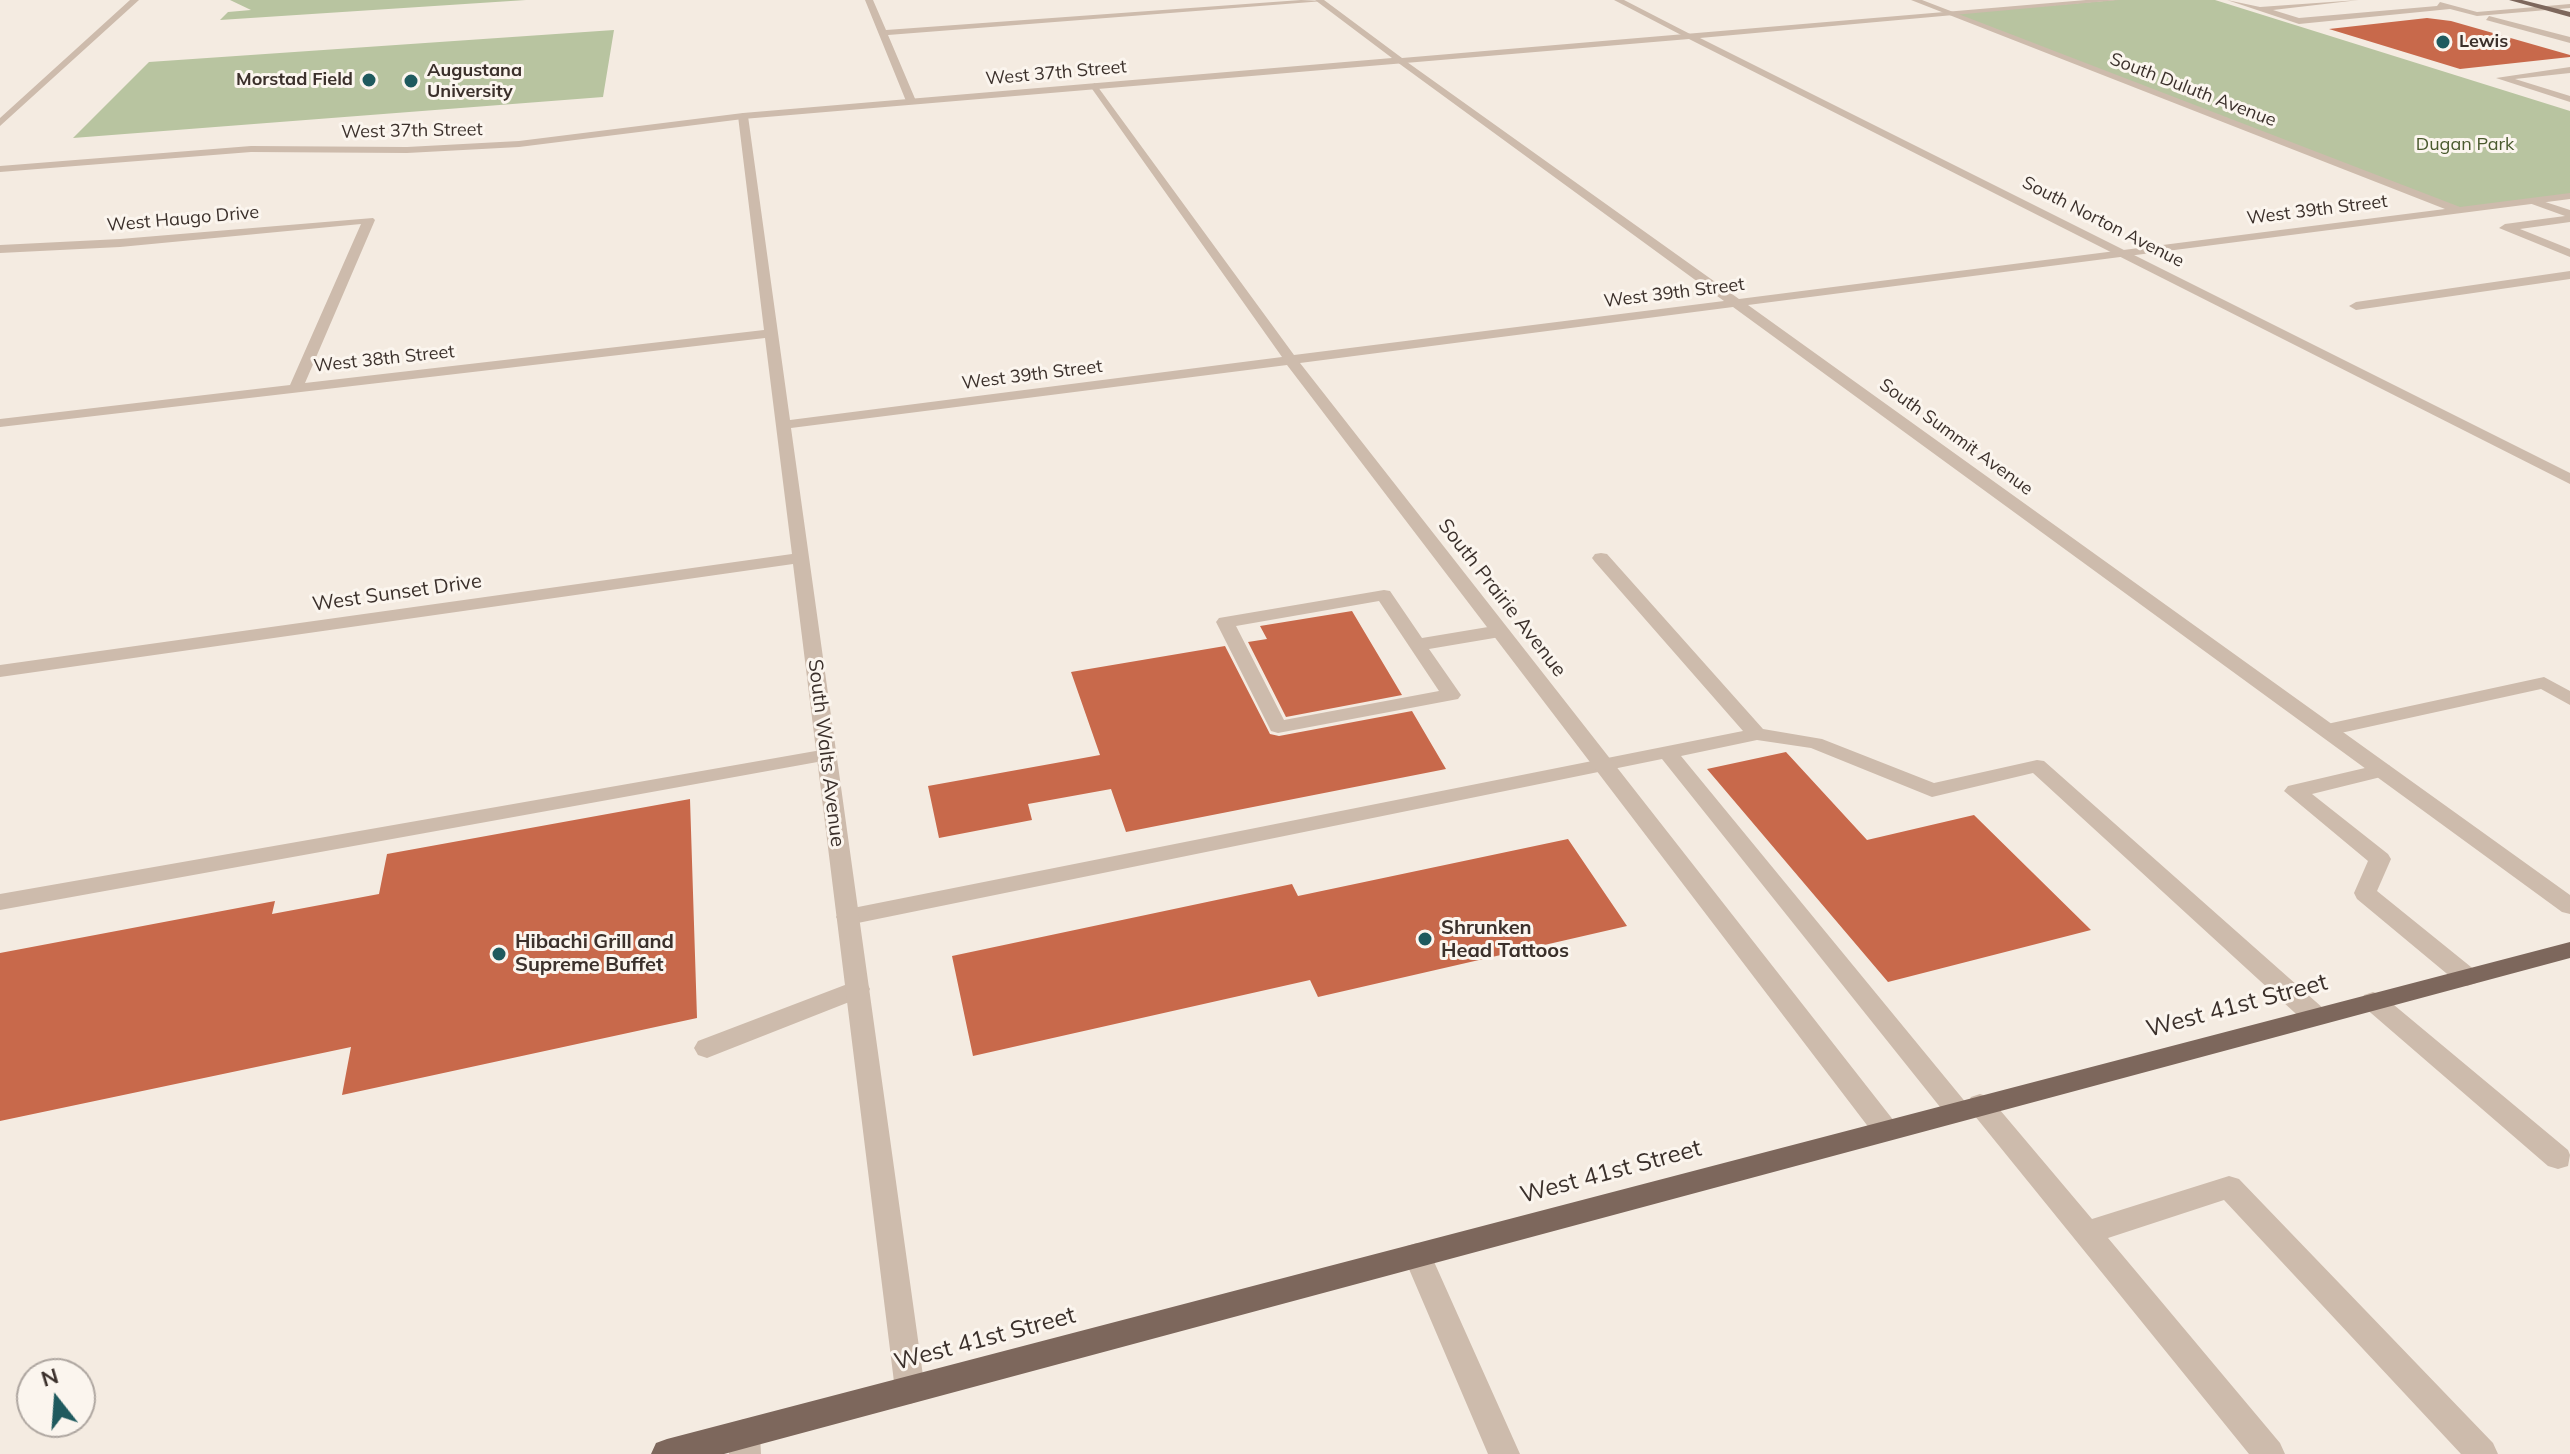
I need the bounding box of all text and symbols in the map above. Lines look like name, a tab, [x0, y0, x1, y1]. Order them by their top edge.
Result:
place label: Lewis	[2459, 31, 2508, 53]
marker: Lewis	[2434, 33, 2452, 51]
street label: South Duluth Avenue	[2107, 48, 2279, 132]
street label: West 37th Street	[985, 56, 1127, 90]
place label: Augustana University	[427, 60, 522, 102]
place label: Morstad Field	[236, 69, 353, 91]
marker: Morstad Field	[360, 71, 378, 89]
marker: Augustana University	[402, 72, 420, 90]
street label: West 37th Street	[341, 119, 483, 143]
park label: Dugan Park	[2416, 134, 2514, 156]
street label: South Norton Avenue	[2019, 172, 2187, 272]
street label: West 39th Street	[2245, 191, 2389, 229]
street label: West Haugo Drive	[106, 202, 260, 236]
street label: West 39th Street	[1602, 274, 1746, 312]
street label: West 38th Street	[313, 341, 455, 377]
street label: West 39th Street	[960, 356, 1104, 394]
street label: South Summit Avenue	[1875, 374, 2037, 500]
street label: South Prairie Avenue	[1433, 514, 1571, 682]
street label: West Sunset Drive	[311, 569, 483, 617]
street label: South Walts Avenue	[803, 658, 849, 848]
place label: Shrunken Head Tattoos	[1441, 916, 1569, 963]
place label: Hibachi Grill and Supreme Buffet	[515, 930, 674, 977]
marker: Shrunken Head Tattoos	[1416, 930, 1434, 948]
marker: Hibachi Grill and Supreme Buffet	[490, 945, 508, 963]
street label: West 41st Street	[2143, 968, 2331, 1044]
street label: West 41st Street	[1517, 1134, 1705, 1210]
street label: West 41st Street	[891, 1301, 1079, 1377]
north arrow	[16, 1358, 96, 1438]
text: N	[38, 1361, 62, 1393]

